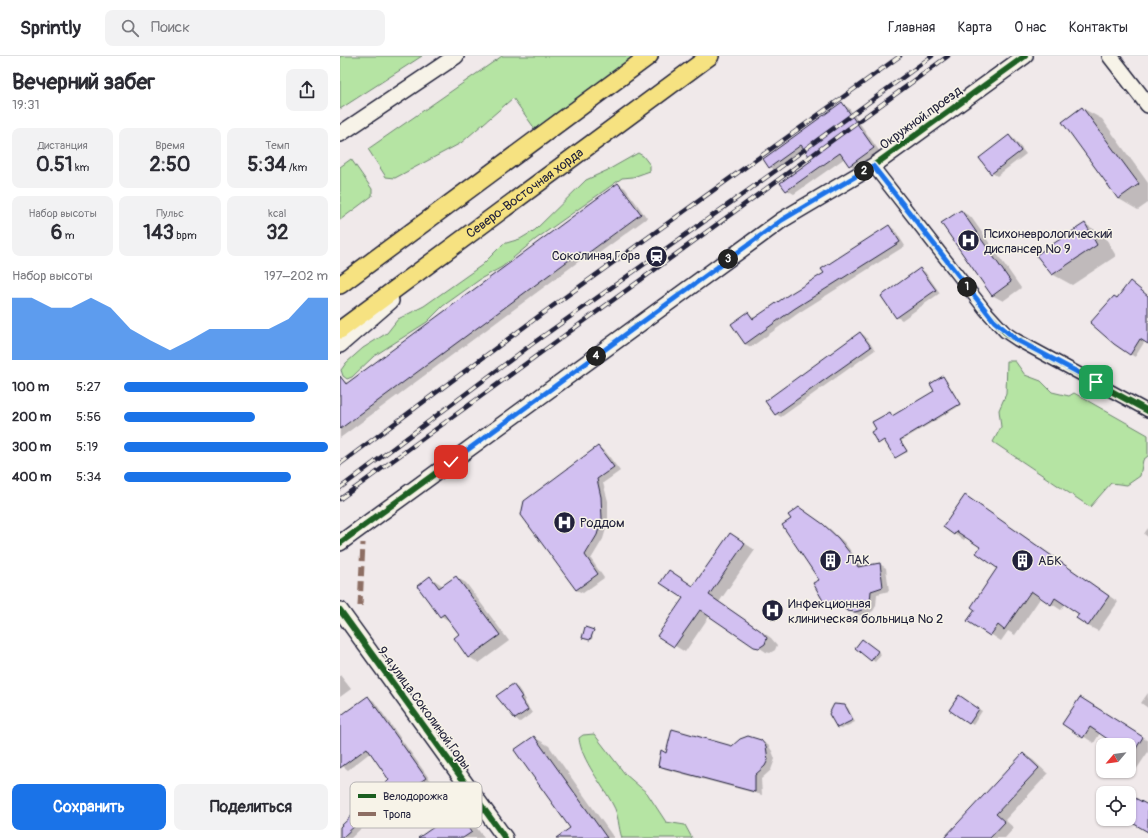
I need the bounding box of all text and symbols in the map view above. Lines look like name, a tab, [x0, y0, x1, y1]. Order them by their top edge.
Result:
search box	[105, 10, 385, 46]
text: Sprintly	[20, 16, 81, 40]
icon: search	[119, 17, 141, 39]
text: Поиск	[151, 18, 190, 37]
text: Главная	[888, 19, 935, 36]
text: Карта	[957, 19, 992, 36]
text: О нас	[1014, 19, 1047, 36]
text: Контакты	[1069, 19, 1128, 36]
text: Вечерний забег	[12, 68, 155, 96]
button: share	[286, 69, 328, 111]
street label: Окружной проезд	[877, 83, 965, 153]
text: 19:31	[12, 97, 40, 113]
text: Дистанция	[38, 139, 88, 152]
text: Время	[155, 139, 185, 152]
text: Темп	[265, 139, 290, 152]
street label: Северо-Восточная хорда	[463, 145, 587, 242]
text: 0.51	[36, 152, 73, 177]
text: 2:50	[149, 152, 191, 177]
text: 5:34	[248, 152, 286, 177]
text: km	[73, 161, 89, 174]
text: /km	[286, 161, 307, 174]
pin: 2	[854, 161, 874, 181]
text: 2	[861, 164, 867, 177]
text: Набор высоты	[29, 207, 97, 220]
text: Пульс	[156, 207, 184, 220]
text: kcal	[268, 207, 286, 220]
text: 6	[51, 220, 62, 245]
text: 143	[143, 220, 174, 245]
text: 32	[266, 220, 289, 245]
place label: Психоневрологический диспансер № 9	[984, 226, 1112, 257]
hospital icon: Психоневрологический диспансер № 9	[955, 228, 981, 254]
text: m	[62, 229, 75, 242]
text: bpm	[174, 229, 197, 242]
station icon: Соколиная Гора	[643, 243, 669, 269]
place label: Соколиная Гора	[552, 248, 640, 264]
pin: 3	[718, 249, 738, 269]
text: 3	[725, 252, 731, 265]
text: Набор высоты	[12, 268, 93, 284]
text: 197–202 m	[264, 268, 328, 284]
pin: 1	[957, 277, 977, 297]
text: 1	[965, 280, 969, 293]
pin: 4	[586, 346, 606, 366]
text: 4	[593, 349, 599, 362]
pin	[1079, 365, 1113, 399]
icon: arrive	[1085, 371, 1107, 393]
text: 100 m	[12, 379, 49, 395]
text: 5:27	[76, 379, 101, 395]
text: 200 m	[12, 409, 51, 425]
text: 5:56	[76, 409, 101, 425]
text: 300 m	[12, 439, 51, 455]
text: 5:19	[76, 439, 98, 455]
pin	[434, 445, 468, 479]
icon: check	[440, 451, 462, 473]
text: 400 m	[12, 469, 52, 485]
text: 5:34	[76, 469, 101, 485]
hospital icon: Роддом	[551, 510, 577, 536]
place label: Роддом	[580, 515, 625, 531]
building icon: ЛАК	[817, 547, 843, 573]
building icon: АБК	[1010, 548, 1036, 574]
place label: ЛАК	[845, 552, 870, 568]
place label: АБК	[1038, 553, 1062, 569]
place label: Инфекционная клиническая больница № 2	[788, 596, 943, 627]
hospital icon: Инфекционная клиническая больница № 2	[759, 598, 785, 624]
street label: 9-я улица Соколиной Горы	[374, 643, 474, 773]
north arrow	[1096, 738, 1136, 778]
map controls	[1096, 738, 1136, 826]
legend	[350, 782, 482, 828]
button: Сохранить	[12, 784, 166, 830]
button: Поделиться	[174, 784, 328, 830]
button: locate	[1096, 786, 1136, 826]
text: Велодорожка	[383, 790, 448, 803]
text: Тропа	[383, 808, 411, 821]

